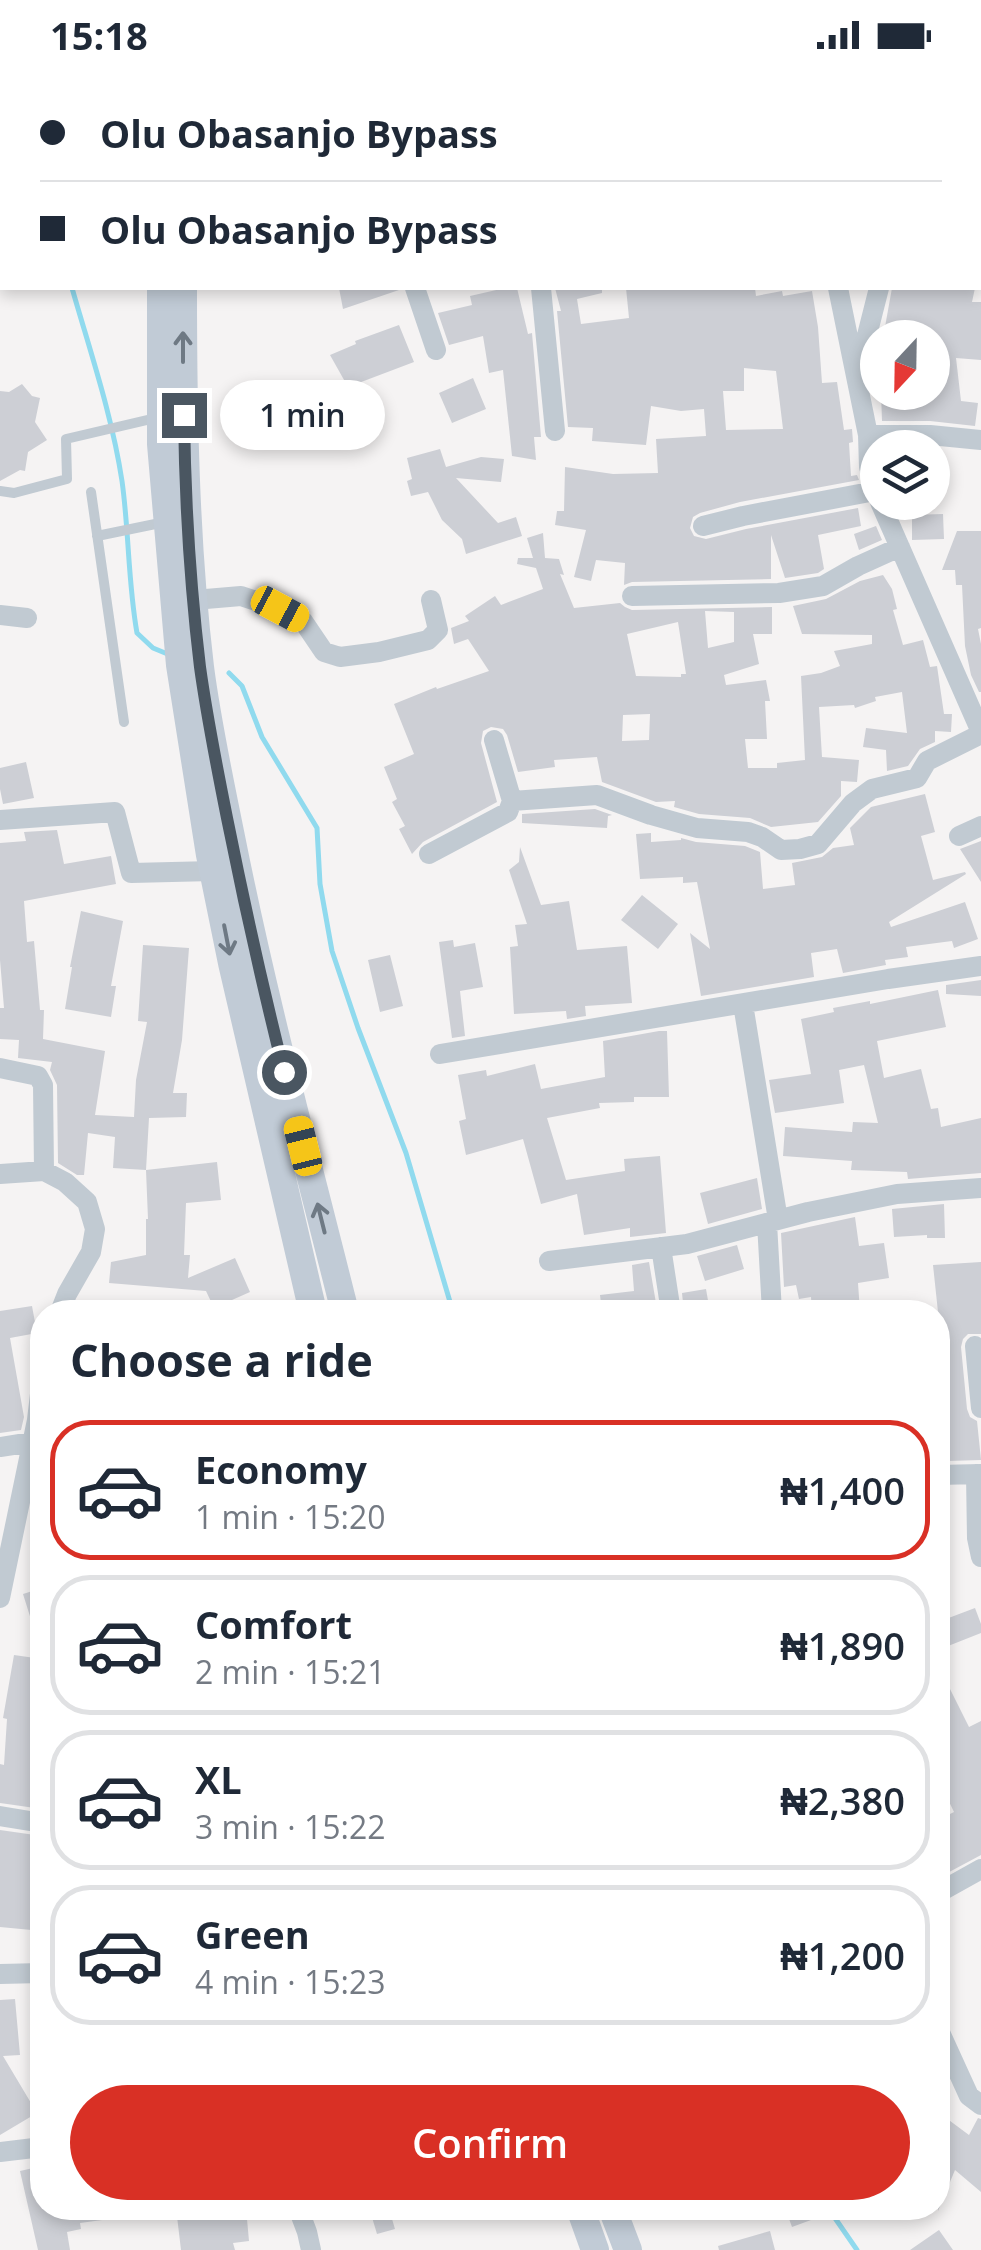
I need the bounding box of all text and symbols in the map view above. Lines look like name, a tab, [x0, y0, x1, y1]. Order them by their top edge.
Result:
text: 15:18	[50, 9, 148, 61]
text: Olu Obasanjo Bypass	[100, 107, 498, 159]
text: Olu Obasanjo Bypass	[100, 203, 498, 255]
north arrow	[860, 320, 950, 410]
map controls	[860, 320, 950, 520]
one-way arrow	[174, 331, 192, 364]
callout: 1 min	[219, 380, 384, 450]
route end	[162, 393, 207, 438]
text: 1 min	[259, 393, 346, 436]
button: layers	[860, 430, 950, 520]
car	[246, 582, 314, 636]
one-way arrow	[219, 923, 238, 955]
route start	[262, 1050, 307, 1095]
car	[281, 1113, 325, 1179]
one-way arrow	[311, 1203, 329, 1235]
text: Choose a ride	[70, 1329, 373, 1390]
text: Economy	[195, 1443, 367, 1495]
icon: car	[75, 1445, 165, 1535]
text: ₦1,400	[780, 1464, 905, 1516]
text: 1 min · 15:20	[195, 1495, 386, 1538]
text: Comfort	[195, 1598, 352, 1650]
icon: car	[75, 1600, 165, 1690]
text: ₦1,890	[780, 1619, 905, 1671]
text: 2 min · 15:21	[195, 1650, 386, 1693]
text: XL	[195, 1753, 242, 1805]
icon: car	[75, 1755, 165, 1845]
text: ₦2,380	[780, 1774, 905, 1826]
text: 3 min · 15:22	[195, 1805, 386, 1848]
text: Green	[195, 1908, 310, 1960]
icon: car	[75, 1910, 165, 2000]
text: ₦1,200	[780, 1929, 905, 1981]
text: 4 min · 15:23	[195, 1960, 386, 2003]
button: Confirm	[70, 2085, 910, 2200]

